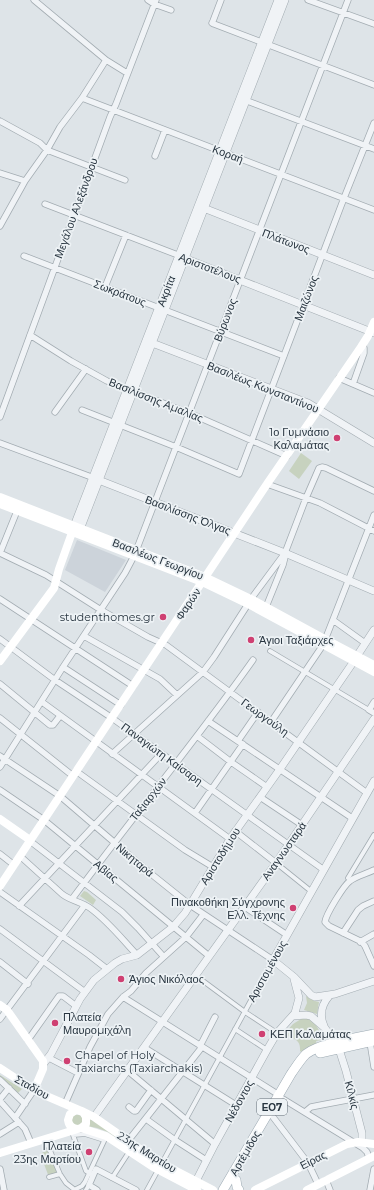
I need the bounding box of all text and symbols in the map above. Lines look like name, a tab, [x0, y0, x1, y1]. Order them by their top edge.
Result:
street label: Κοραή	[211, 142, 245, 166]
street label: Μεγάλου Αλεξάνδρου	[51, 156, 101, 260]
street label: Πλάτωνος	[260, 226, 312, 256]
street label: Αριστοτέλους	[177, 250, 243, 286]
street label: Ακρίτα	[154, 273, 179, 308]
street label: Μαιζώνος	[291, 273, 321, 323]
street label: Σωκράτους	[92, 277, 148, 309]
street label: Βύρωνος	[210, 296, 240, 344]
street label: Βασιλέως Κωνσταντίνου	[205, 358, 321, 416]
street label: Βασιλίσσης Αμαλίας	[107, 375, 205, 425]
place label: 1ο Γυμνάσιο Καλαμάτας	[269, 425, 329, 452]
marker: 1ο Γυμνάσιο Καλαμάτας	[332, 433, 342, 443]
street label: Βασιλίσσης Όλγας	[143, 492, 233, 538]
street label: Βασιλέως Γεωργίου	[110, 535, 206, 583]
street label: Φαρών	[172, 585, 204, 623]
place label: studenthomes.gr	[60, 610, 155, 624]
marker: studenthomes.gr	[158, 612, 168, 622]
place label: Άγιοι Ταξιάρχες	[259, 633, 333, 647]
marker: Άγιοι Ταξιάρχες	[246, 635, 256, 645]
street label: Γεωργούλη	[238, 695, 292, 739]
street label: Παναγιώτη Καίσαρη	[118, 720, 206, 788]
street label: Ταξιαρχών	[127, 774, 170, 824]
street label: Αναγνωσταρά	[259, 818, 310, 883]
street label: Αριστοδήμου	[197, 825, 243, 887]
street label: Νικηταρά	[113, 840, 157, 880]
street label: Αβίας	[91, 857, 121, 885]
place label: Πινακοθήκη Σύγχρονης Ελλ. Τέχνης	[171, 895, 285, 922]
marker: Πινακοθήκη Σύγχρονης Ελλ. Τέχνης	[288, 903, 298, 913]
street label: Αριστομένους	[244, 938, 290, 1004]
place label: Άγιος Νικόλαος	[129, 972, 204, 986]
marker: Άγιος Νικόλαος	[116, 974, 126, 984]
place label: Πλατεία Μαυρομιχάλη	[63, 1010, 131, 1037]
marker: Πλατεία Μαυρομιχάλη	[50, 1018, 60, 1028]
place label: ΚΕΠ Καλαμάτας	[270, 1027, 351, 1041]
marker: ΚΕΠ Καλαμάτας	[257, 1029, 267, 1039]
place label: Chapel of Holy Taxiarchs (Taxiarchakis)	[75, 1048, 203, 1075]
marker: Chapel of Holy Taxiarchs (Taxiarchakis)	[62, 1056, 72, 1066]
street label: Σταδίου	[12, 1072, 52, 1102]
street label: Νέδοντος	[222, 1077, 256, 1125]
street label: Κιλκίς	[342, 1079, 362, 1111]
road number: ΕΟ7	[257, 1099, 287, 1115]
street label: 23ης Μαρτίου	[115, 1128, 179, 1176]
street label: Αρτέμιδος	[226, 1128, 264, 1178]
place label: Πλατεία 23ης Μαρτίου	[14, 1139, 82, 1166]
marker: Πλατεία 23ης Μαρτίου	[84, 1147, 94, 1157]
street label: Είρας	[297, 1147, 329, 1173]

